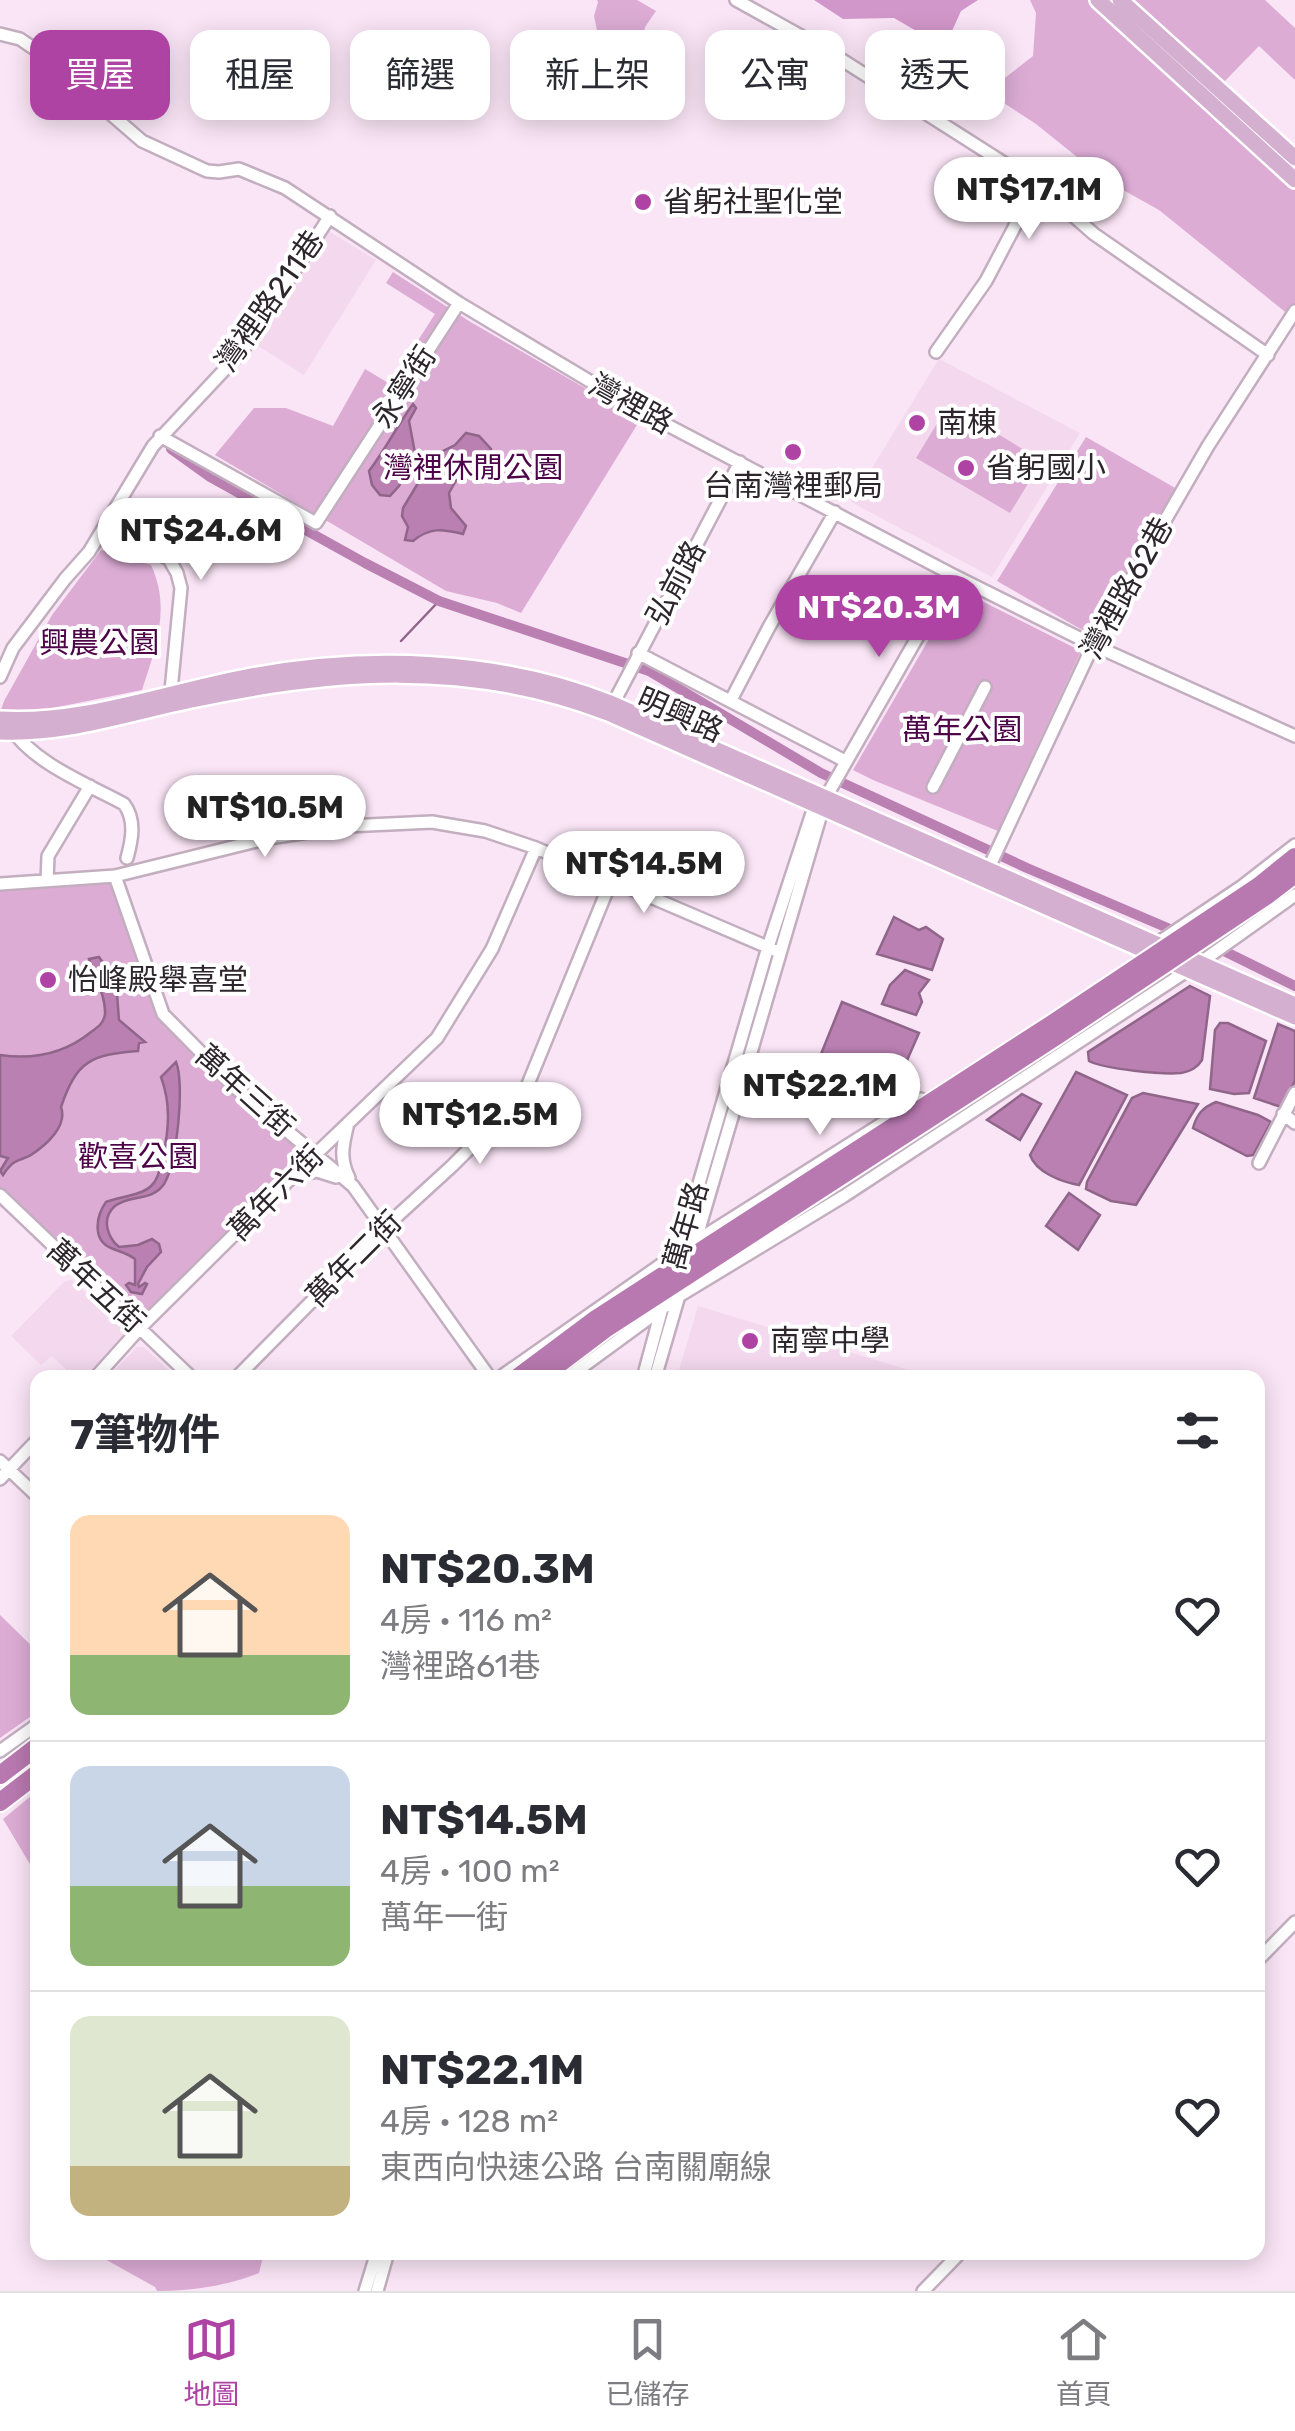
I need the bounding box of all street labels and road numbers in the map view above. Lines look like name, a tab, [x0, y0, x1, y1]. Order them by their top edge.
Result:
street label: 灣裡路211巷	[208, 224, 332, 378]
street label: 永寧街	[364, 339, 444, 435]
street label: 灣裡路	[583, 366, 679, 442]
street label: 灣裡路62巷	[1074, 511, 1180, 665]
street label: 弘前路	[639, 535, 713, 631]
street label: 明興路	[632, 680, 728, 750]
street label: 萬年三街	[188, 1037, 302, 1145]
street label: 萬年六街	[221, 1138, 331, 1248]
street label: 萬年路	[656, 1178, 716, 1274]
street label: 萬年二街	[299, 1204, 409, 1314]
street label: 萬年五街	[40, 1232, 152, 1340]

